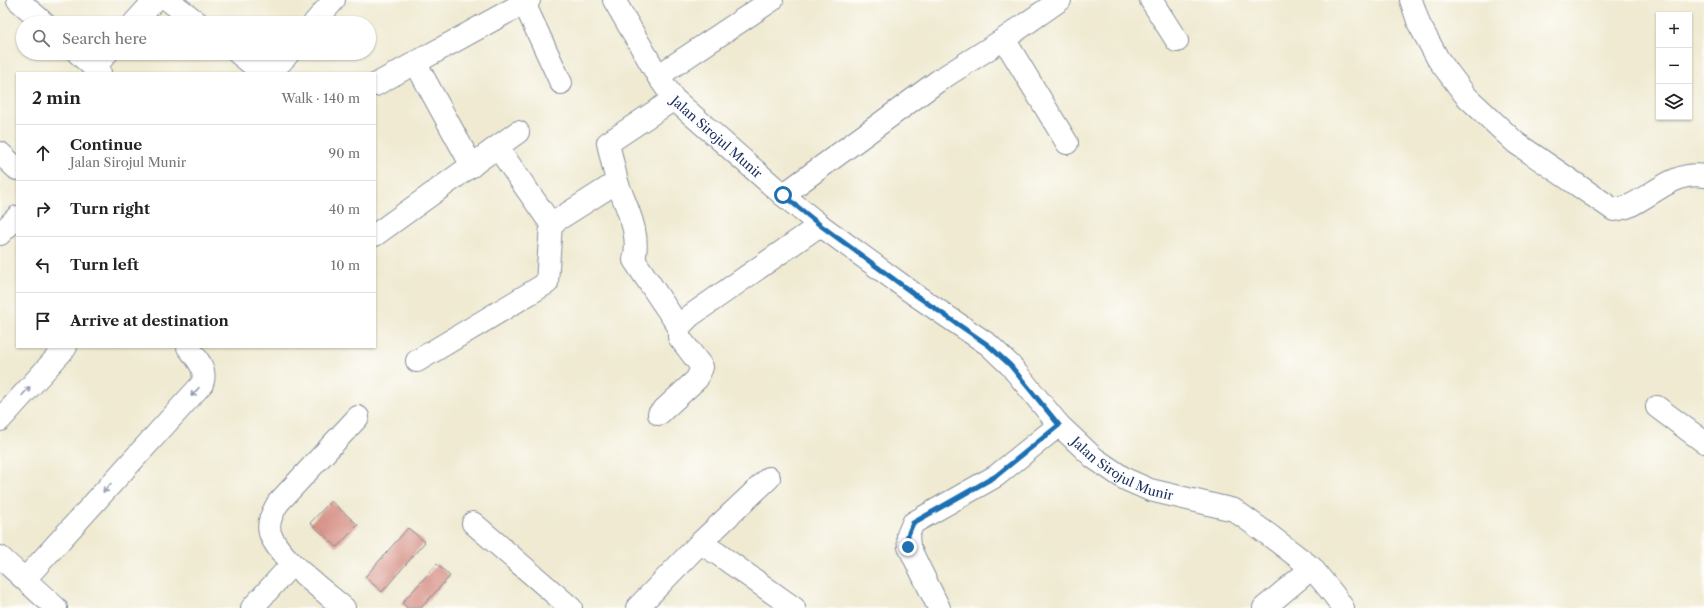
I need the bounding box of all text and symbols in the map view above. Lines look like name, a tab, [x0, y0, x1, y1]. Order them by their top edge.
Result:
map controls	[1656, 12, 1692, 120]
button: +	[1656, 12, 1692, 48]
search box	[16, 16, 376, 60]
icon: search	[30, 27, 52, 49]
text: Search here	[62, 29, 147, 48]
button: −	[1656, 48, 1692, 84]
button: layers	[1656, 84, 1692, 120]
text: 2 min	[32, 88, 81, 108]
text: Walk · 140 m	[282, 90, 360, 106]
street label: Jalan Sirojul Munir	[666, 91, 766, 182]
text: Continue	[70, 135, 142, 154]
icon: ahead	[32, 142, 54, 164]
text: 90 m	[329, 145, 360, 161]
text: Jalan Sirojul Munir	[70, 154, 186, 170]
route start	[774, 186, 792, 204]
icon: right	[32, 198, 54, 220]
text: Turn right	[70, 199, 150, 218]
text: 40 m	[329, 201, 360, 217]
icon: left	[32, 254, 54, 276]
text: Turn left	[70, 255, 139, 274]
text: 10 m	[331, 257, 360, 273]
icon: arrive	[32, 310, 54, 332]
text: Arrive at destination	[70, 311, 229, 330]
one-way arrow	[22, 386, 31, 396]
one-way arrow	[190, 387, 200, 397]
street label: Jalan Sirojul Munir	[1067, 432, 1176, 503]
one-way arrow	[103, 483, 112, 493]
route end	[899, 538, 917, 556]

